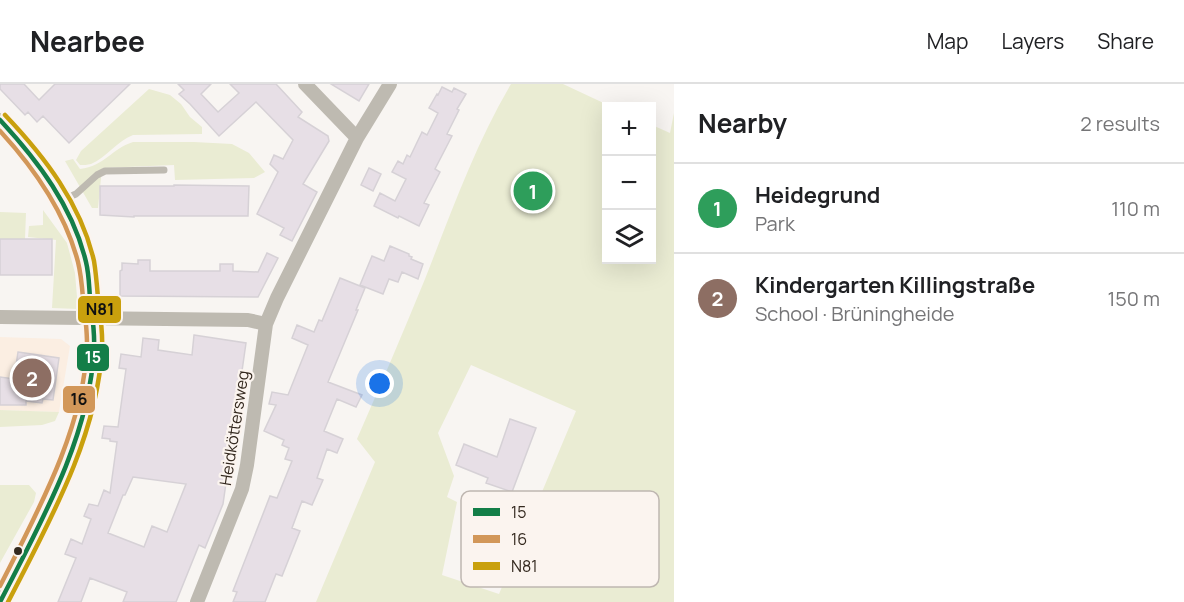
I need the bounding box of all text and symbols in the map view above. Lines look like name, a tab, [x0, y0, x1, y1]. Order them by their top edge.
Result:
text: Nearbee	[30, 22, 145, 60]
text: Map	[927, 27, 968, 55]
text: Layers	[1001, 27, 1064, 55]
text: Share	[1097, 27, 1154, 55]
map controls	[602, 102, 656, 264]
button: +	[602, 102, 656, 156]
text: Nearby	[698, 105, 787, 141]
text: 2 results	[1080, 110, 1160, 137]
button: −	[602, 156, 656, 210]
pin: 1	[514, 168, 552, 214]
text: Heidegrund	[755, 180, 880, 210]
text: 1	[713, 195, 722, 222]
text: 110 m	[1111, 195, 1160, 222]
button: layers	[602, 210, 656, 264]
text: Park	[755, 210, 795, 237]
text: Kindergarten Killingstraße	[755, 270, 1035, 300]
text: 2	[712, 285, 723, 312]
text: 150 m	[1107, 285, 1160, 312]
line badge: N81	[77, 295, 122, 324]
text: N81	[86, 298, 114, 320]
text: School · Brüningheide	[755, 300, 955, 327]
line badge: 15	[76, 343, 110, 372]
text: 15	[85, 346, 101, 368]
pin: 2	[12, 356, 51, 400]
street label: Heidköttersweg	[214, 369, 254, 487]
your location	[365, 369, 394, 398]
line badge: 16	[62, 385, 96, 414]
text: 16	[71, 388, 88, 410]
legend	[461, 491, 659, 587]
text: 15	[511, 501, 526, 523]
text: 16	[511, 528, 527, 550]
unlabelled marker	[12, 545, 24, 557]
text: N81	[511, 555, 537, 577]

